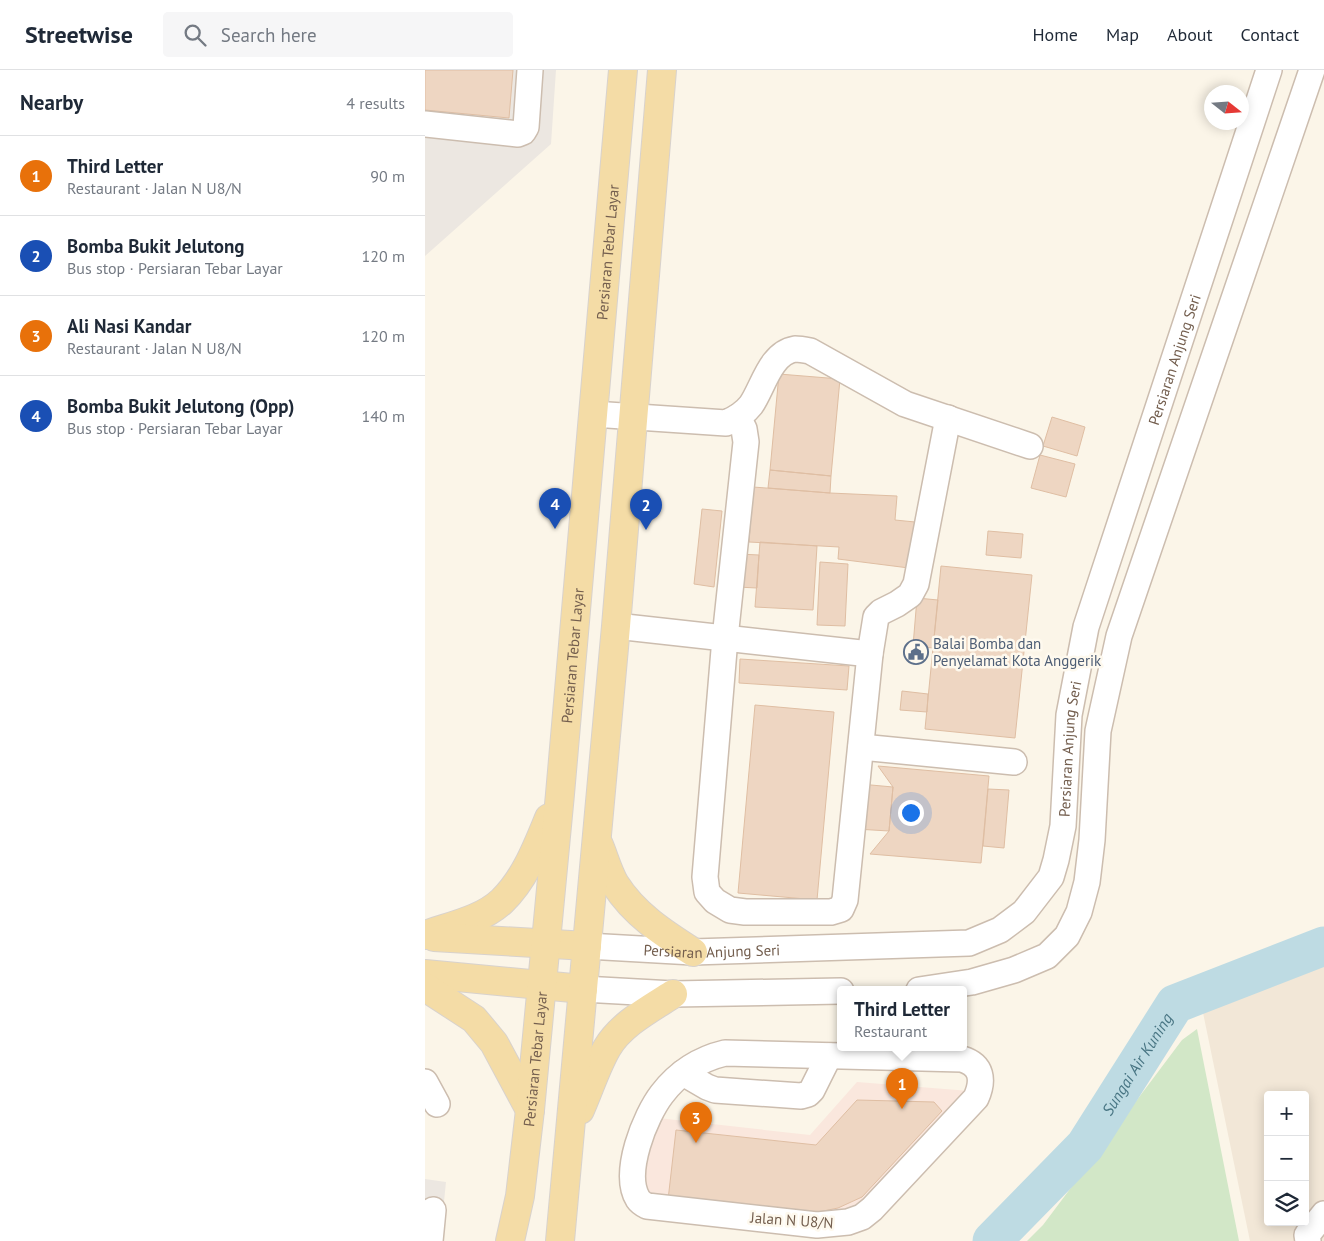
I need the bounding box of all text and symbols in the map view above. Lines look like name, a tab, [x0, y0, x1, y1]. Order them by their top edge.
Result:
search box	[163, 12, 513, 57]
text: Streetwise	[25, 19, 133, 50]
icon: search	[181, 21, 209, 49]
text: Search here	[221, 23, 317, 47]
text: Home	[1032, 23, 1078, 46]
text: Map	[1106, 23, 1139, 46]
text: About	[1167, 23, 1213, 46]
text: Contact	[1241, 23, 1299, 46]
north arrow	[1204, 85, 1249, 130]
text: Nearby	[20, 89, 83, 116]
text: 4 results	[346, 93, 405, 113]
text: Third Letter	[67, 154, 163, 178]
text: 1	[31, 166, 41, 186]
text: 90 m	[370, 166, 405, 186]
text: Restaurant · Jalan N U8/N	[67, 178, 242, 198]
street label: Persiaran Tebar Layar	[592, 184, 623, 321]
text: Bomba Bukit Jelutong	[67, 234, 245, 258]
text: 2	[31, 246, 41, 266]
text: 120 m	[362, 246, 405, 266]
text: Bus stop · Persiaran Tebar Layar	[67, 258, 283, 278]
street label: Persiaran Anjung Seri	[1144, 291, 1204, 427]
text: Ali Nasi Kandar	[67, 314, 191, 338]
text: 3	[31, 326, 41, 346]
text: 120 m	[362, 326, 405, 346]
text: Restaurant · Jalan N U8/N	[67, 338, 242, 358]
text: Bomba Bukit Jelutong (Opp)	[67, 394, 294, 418]
text: 4	[31, 406, 41, 426]
text: 140 m	[362, 406, 405, 426]
text: Bus stop · Persiaran Tebar Layar	[67, 418, 283, 438]
pin: 4	[539, 488, 571, 529]
pin: 2	[630, 489, 662, 530]
street label: Persiaran Tebar Layar	[557, 587, 587, 724]
place label: Balai Bomba dan Penyelamat Kota Anggerik	[933, 634, 1102, 670]
public building icon: Balai Bomba dan Penyelamat Kota Anggerik	[903, 639, 929, 665]
street label: Persiaran Anjung Seri	[1054, 679, 1085, 818]
your location	[898, 800, 924, 826]
street label: Persiaran Anjung Seri	[643, 940, 781, 962]
popup	[837, 986, 967, 1051]
street label: Persiaran Tebar Layar	[519, 990, 551, 1128]
text: Third Letter	[854, 997, 950, 1021]
water label: Sungai Air Kuning	[1097, 1009, 1177, 1119]
text: Restaurant	[854, 1021, 927, 1041]
pin: 1	[886, 1068, 918, 1109]
map controls	[1264, 1091, 1309, 1226]
button: +	[1264, 1091, 1309, 1136]
pin: 3	[680, 1102, 712, 1143]
button: −	[1264, 1136, 1309, 1181]
button: layers	[1264, 1181, 1309, 1226]
street label: Jalan N U8/N	[749, 1208, 834, 1232]

